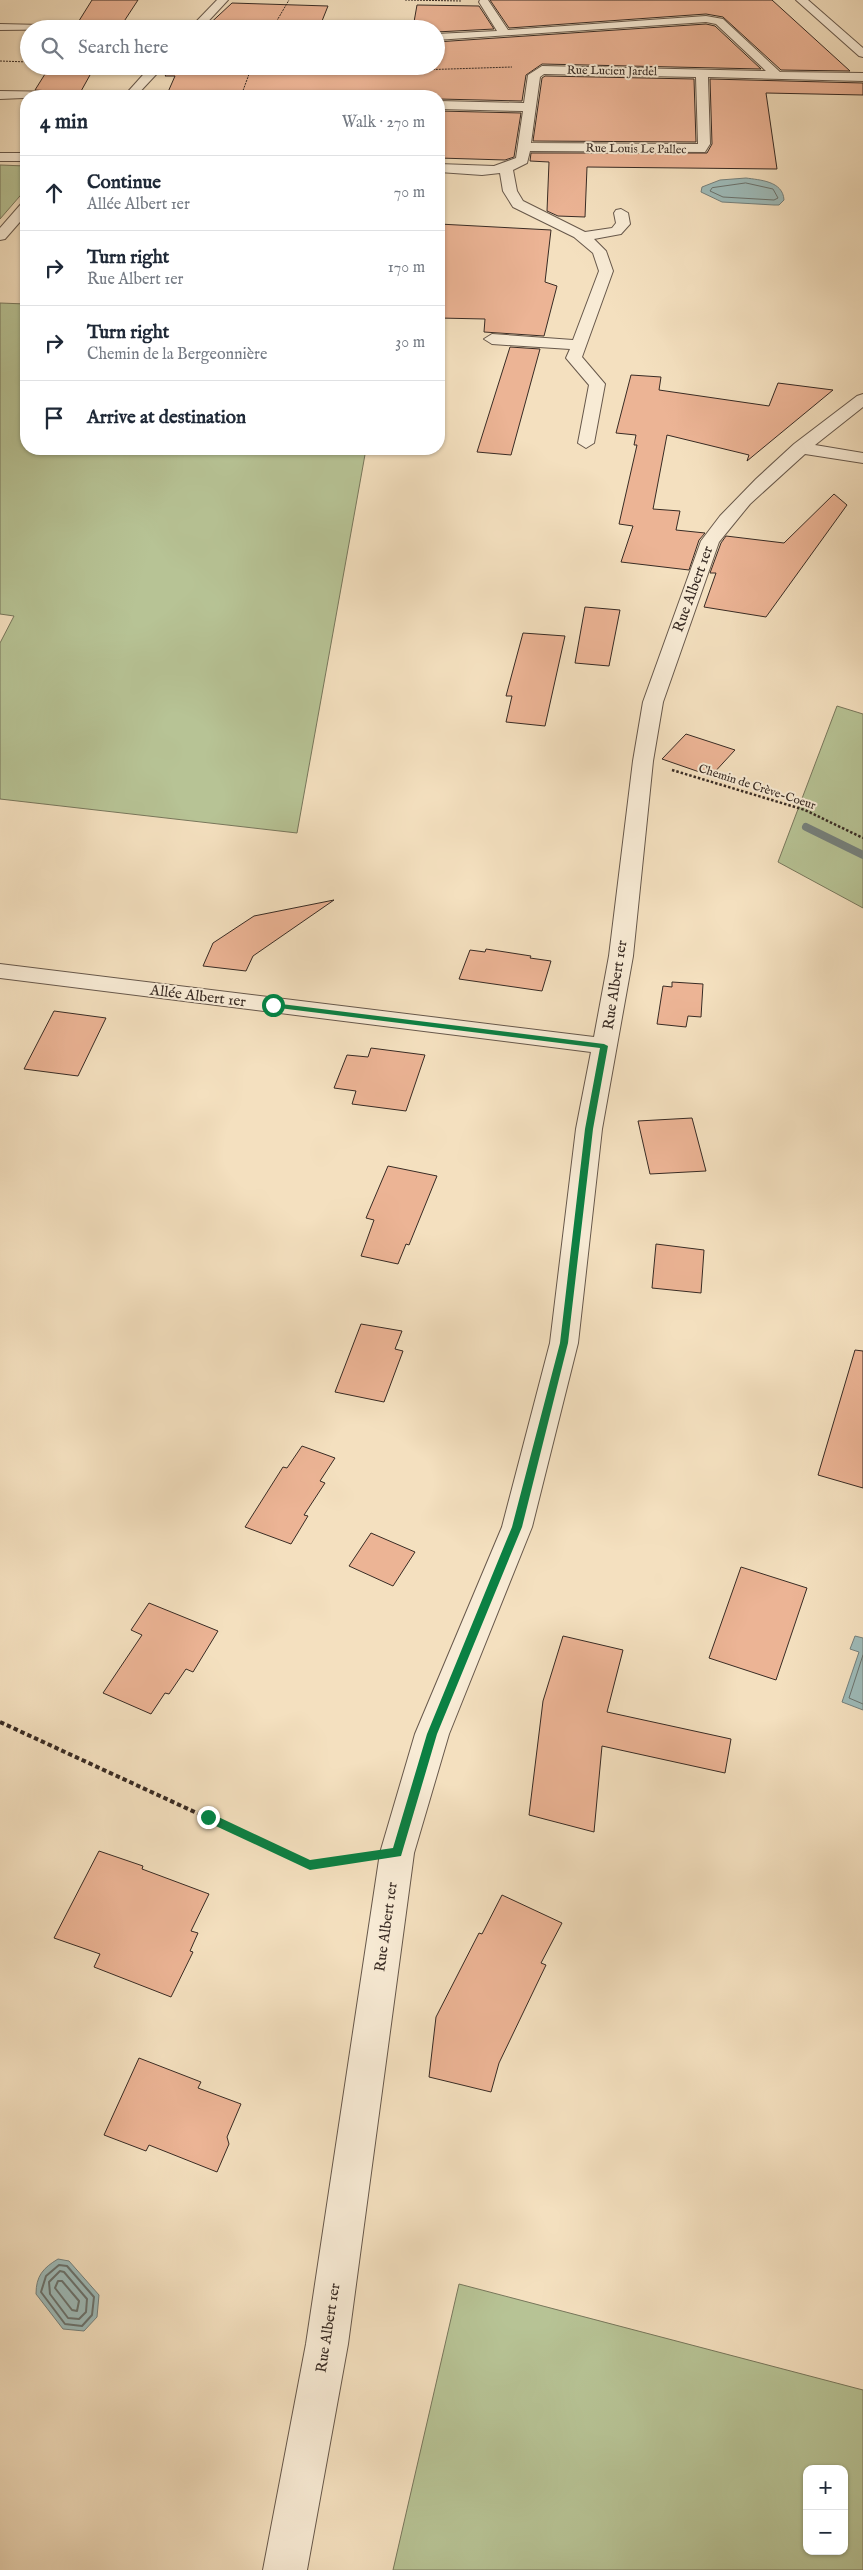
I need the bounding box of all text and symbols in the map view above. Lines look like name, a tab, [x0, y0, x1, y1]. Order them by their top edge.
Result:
search box	[20, 20, 445, 75]
icon: search	[38, 34, 66, 62]
text: Search here	[78, 36, 169, 60]
street label: Rue Lucien Jardel	[567, 63, 658, 80]
text: 4 min	[40, 109, 88, 136]
text: Walk · 270 m	[342, 113, 425, 133]
street label: Rue Louis Le Pallec	[586, 141, 686, 157]
text: Continue	[87, 171, 161, 195]
icon: ahead	[40, 179, 68, 207]
text: 70 m	[394, 183, 425, 203]
text: Allée Albert 1er	[87, 195, 190, 215]
text: Turn right	[87, 246, 169, 270]
icon: right	[40, 254, 68, 282]
text: 170 m	[388, 258, 425, 278]
text: Rue Albert 1er	[87, 270, 183, 290]
text: Turn right	[87, 321, 169, 345]
icon: right	[40, 329, 68, 357]
text: 30 m	[395, 333, 425, 353]
text: Chemin de la Bergeonnière	[87, 345, 267, 365]
icon: arrive	[40, 404, 68, 432]
text: Arrive at destination	[87, 406, 246, 430]
street label: Rue Albert 1er	[669, 543, 718, 635]
street label: Chemin de Crève-Coeur	[696, 761, 818, 813]
street label: Rue Albert 1er	[599, 938, 632, 1031]
street label: Allée Albert 1er	[148, 981, 247, 1011]
route start	[262, 994, 285, 1017]
route end	[197, 1806, 220, 1829]
street label: Rue Albert 1er	[370, 1880, 402, 1973]
street label: Rue Albert 1er	[312, 2281, 345, 2374]
map controls	[803, 2465, 848, 2555]
button: +	[803, 2465, 848, 2510]
button: −	[803, 2510, 848, 2555]

